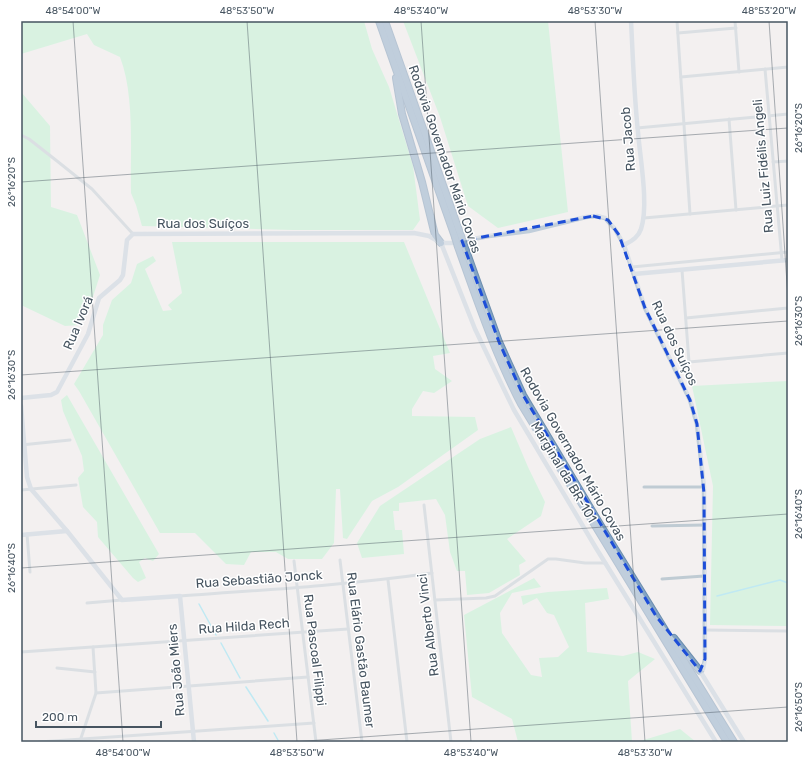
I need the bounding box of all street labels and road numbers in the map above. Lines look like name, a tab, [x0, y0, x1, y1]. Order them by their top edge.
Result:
street label: Rodovia Governador Mário Covas	[406, 63, 484, 255]
street label: Rua Luiz Fidélis Angeli	[750, 98, 777, 233]
street label: Rua Jacob	[618, 106, 638, 172]
street label: Rua dos Suíços	[157, 216, 249, 231]
street label: Rua Ivorá	[60, 294, 96, 352]
street label: Rua dos Suíços	[649, 298, 701, 388]
street label: Rodovia Governador Mário Covas	[517, 365, 629, 544]
street label: Marginal da BR-101	[527, 419, 600, 526]
street label: Rua Sebastião Jonck	[195, 567, 323, 591]
street label: Rua Elário Gastão Baumer	[344, 571, 378, 729]
street label: Rua Alberto Vinci	[414, 573, 442, 677]
street label: Rua Pascoal Filippi	[301, 593, 329, 707]
street label: Rua Hilda Rech	[198, 615, 290, 637]
street label: Rua João Miers	[164, 623, 188, 717]

